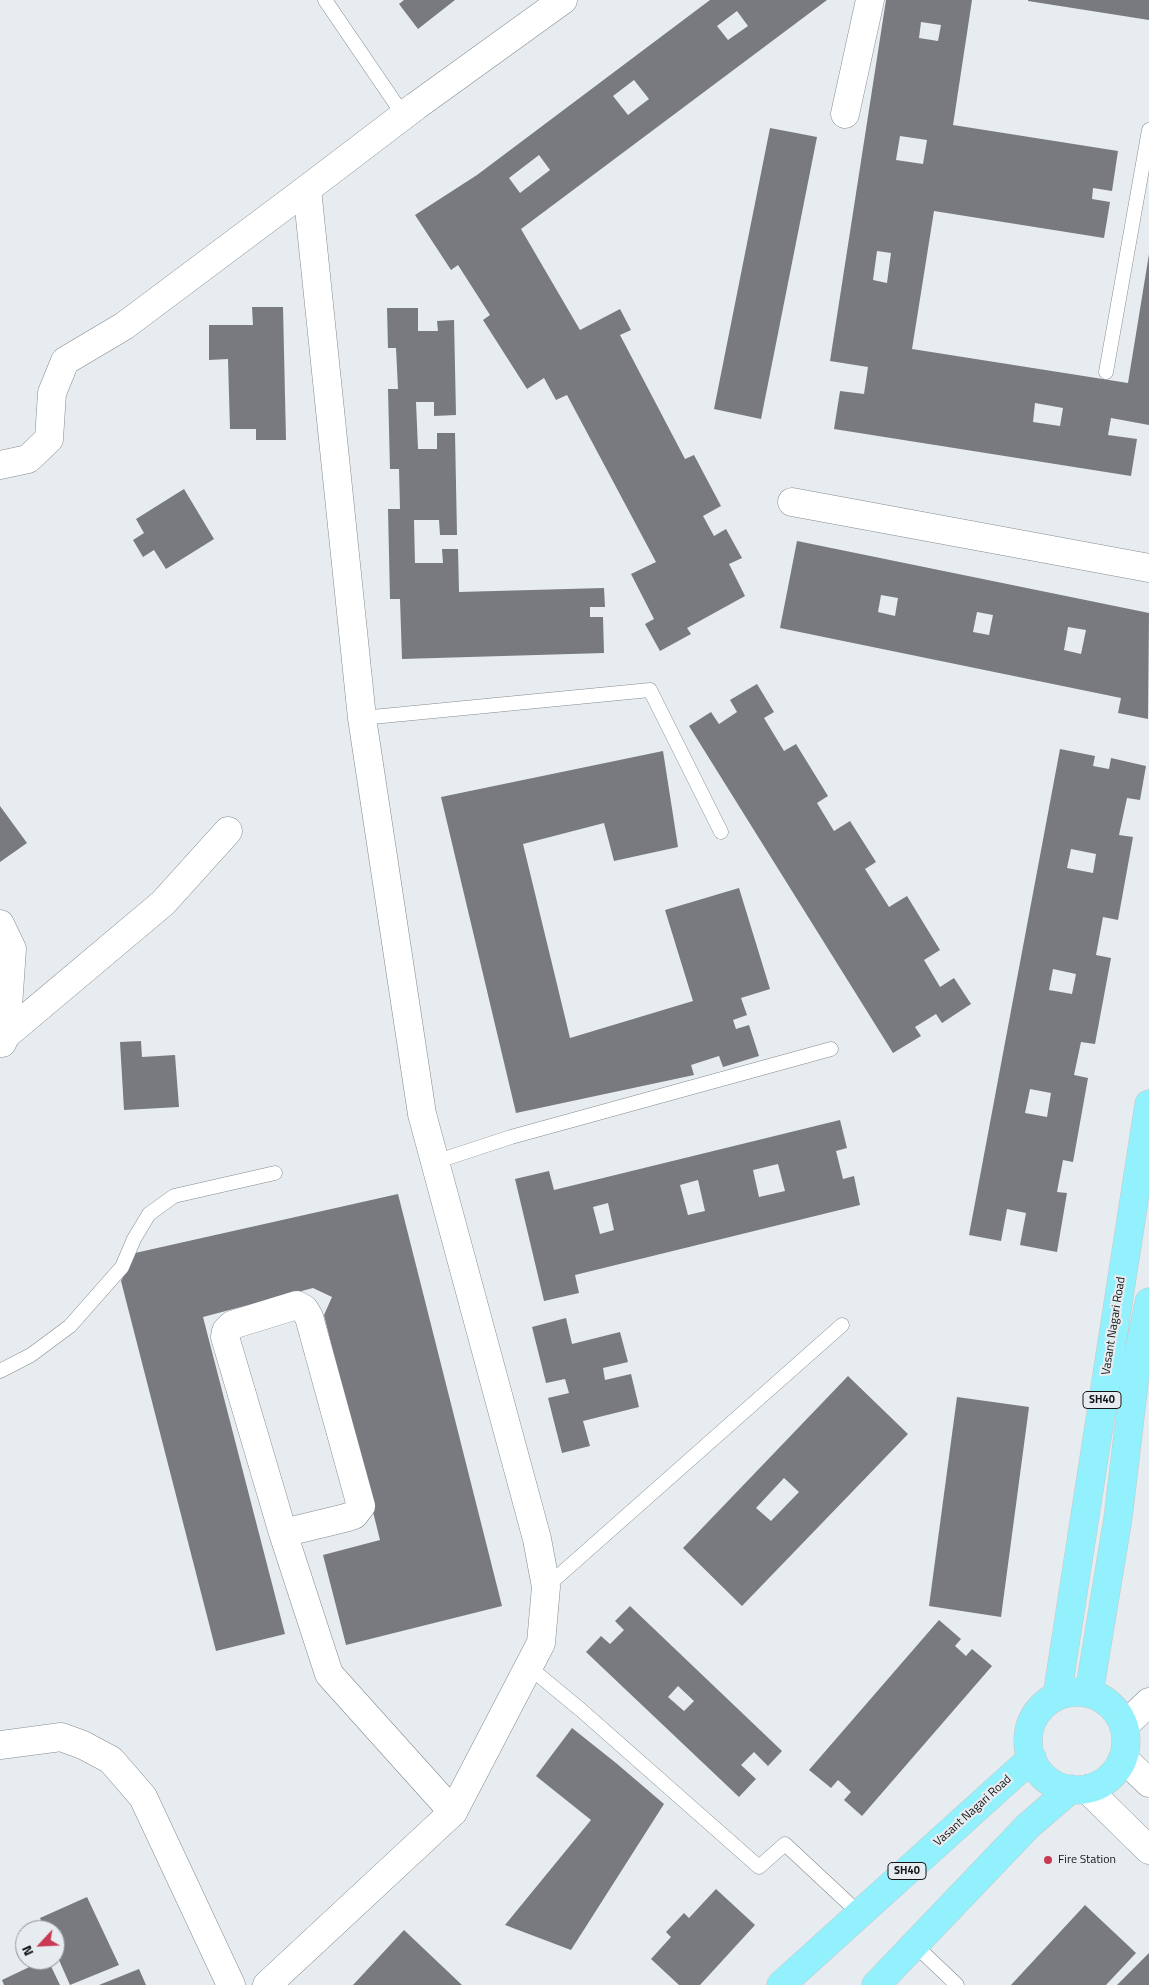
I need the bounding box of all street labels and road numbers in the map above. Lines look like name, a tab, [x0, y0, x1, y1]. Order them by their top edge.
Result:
street label: Vasant Nagari Road	[1099, 1276, 1129, 1376]
road number: SH40	[1083, 1392, 1121, 1408]
street label: Vasant Nagari Road	[931, 1772, 1015, 1850]
road number: SH40	[888, 1862, 926, 1880]

